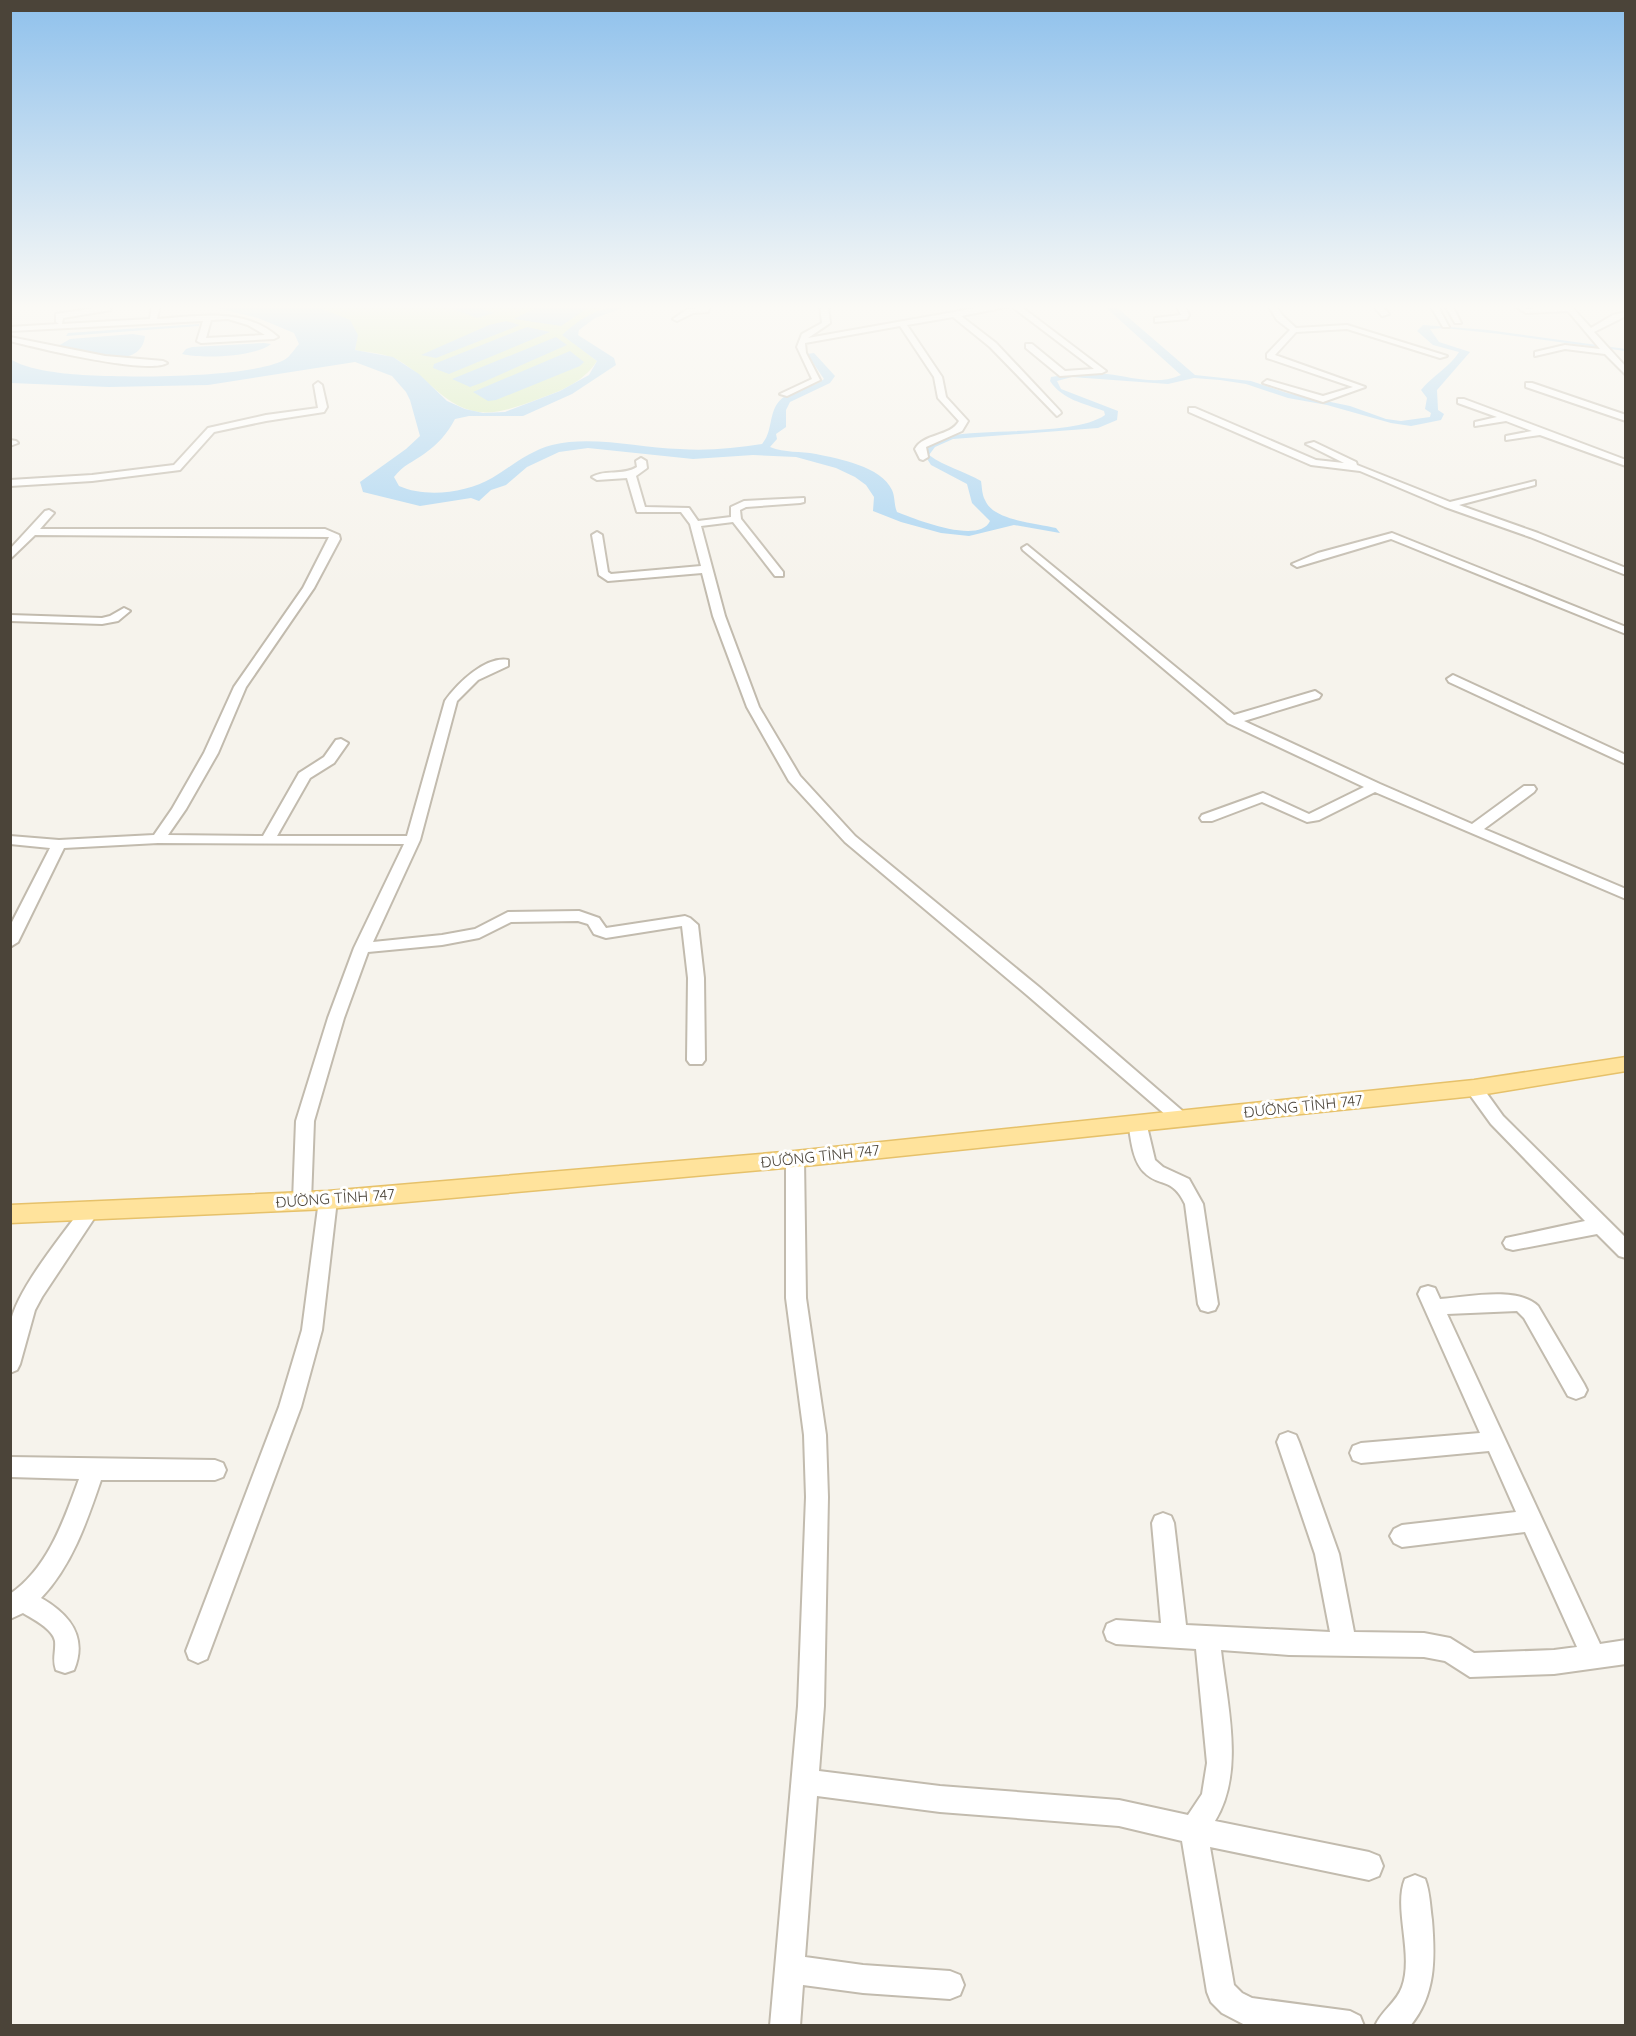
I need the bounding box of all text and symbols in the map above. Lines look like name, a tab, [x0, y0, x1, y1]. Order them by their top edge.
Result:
street label: ĐƯỜNG TỈNH 747	[1243, 1090, 1364, 1122]
street label: ĐƯỜNG TỈNH 747	[760, 1140, 881, 1172]
street label: ĐƯỜNG TỈNH 747	[275, 1184, 395, 1212]

